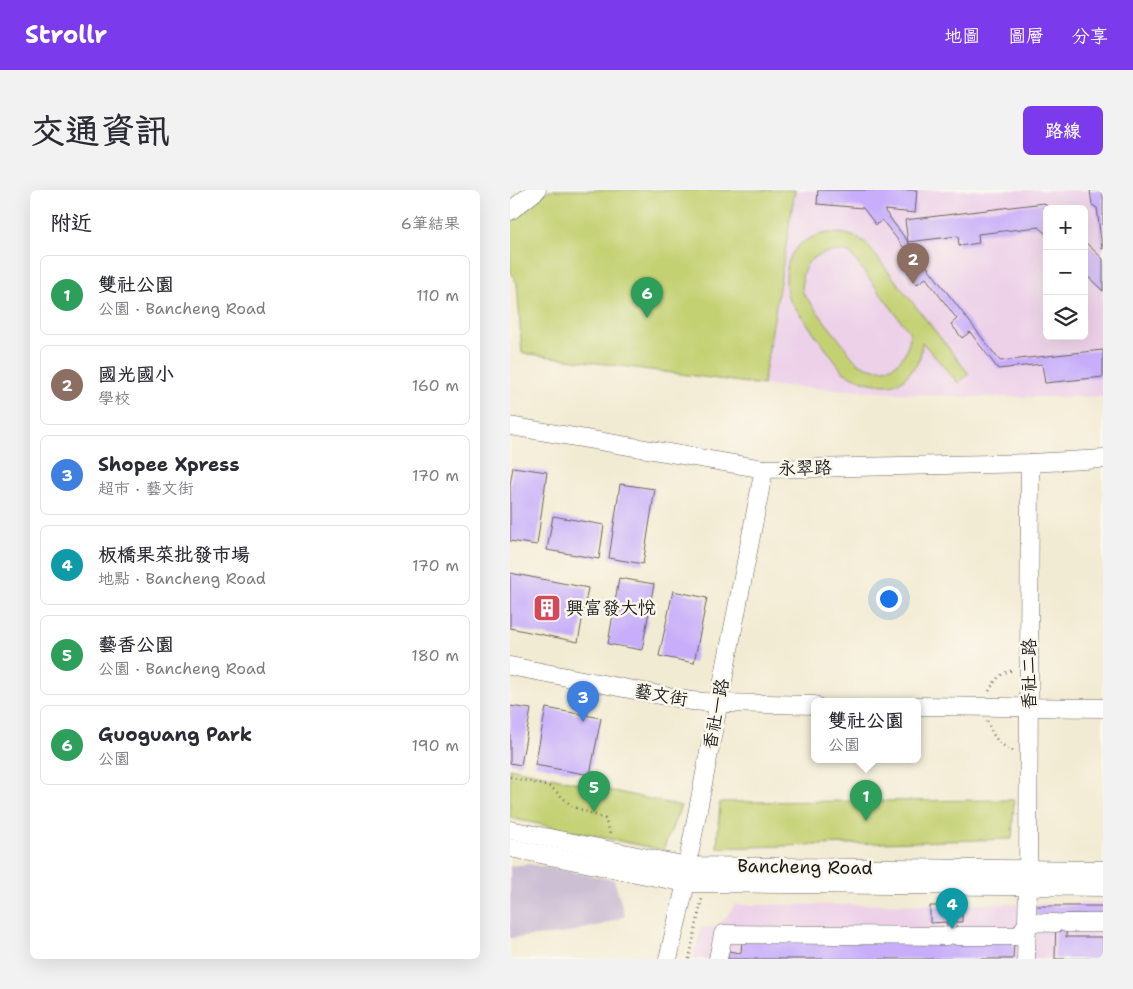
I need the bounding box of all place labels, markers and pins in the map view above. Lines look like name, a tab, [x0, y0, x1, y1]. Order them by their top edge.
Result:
pin: 2	[897, 243, 929, 284]
pin: 6	[631, 277, 663, 318]
building icon: 興富發大悦	[532, 593, 562, 623]
place label: 興富發大悦	[566, 596, 656, 620]
pin: 3	[567, 681, 599, 722]
pin: 5	[578, 771, 610, 812]
pin: 1	[850, 780, 882, 821]
pin: 4	[936, 888, 968, 929]

